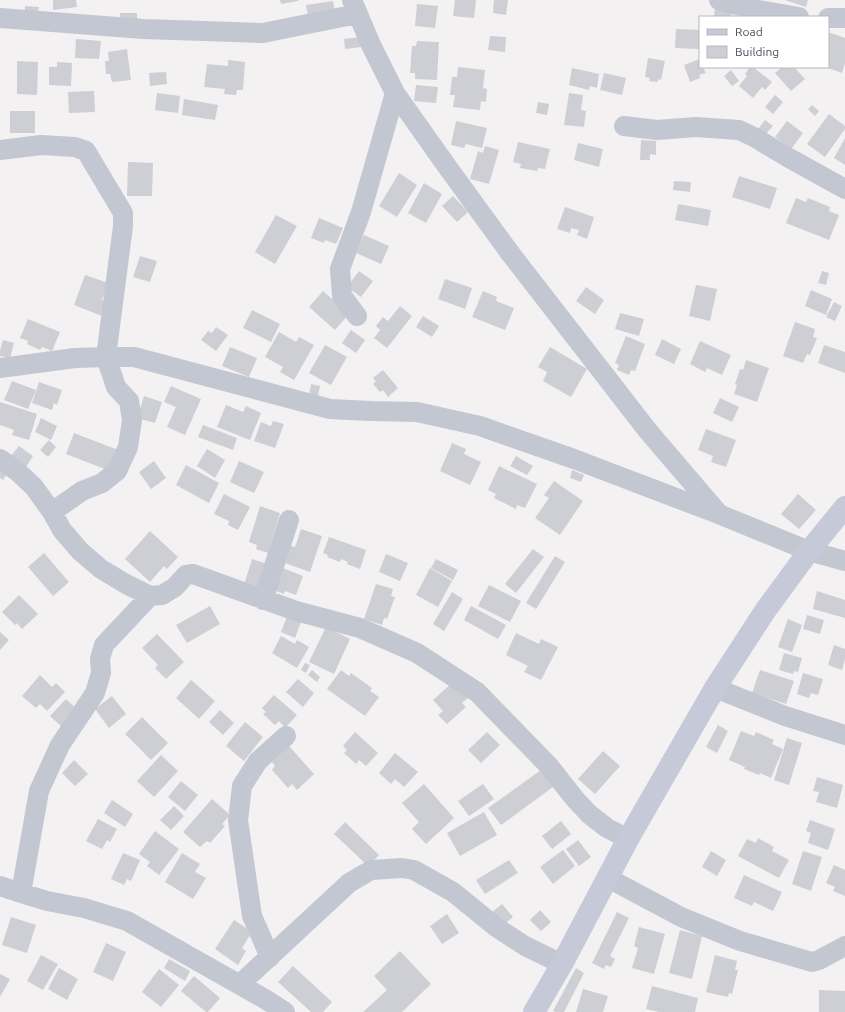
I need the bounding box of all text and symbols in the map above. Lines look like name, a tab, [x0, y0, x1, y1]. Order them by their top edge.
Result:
legend	[699, 16, 829, 68]
text: Road	[735, 25, 763, 38]
text: Building	[735, 45, 779, 58]

